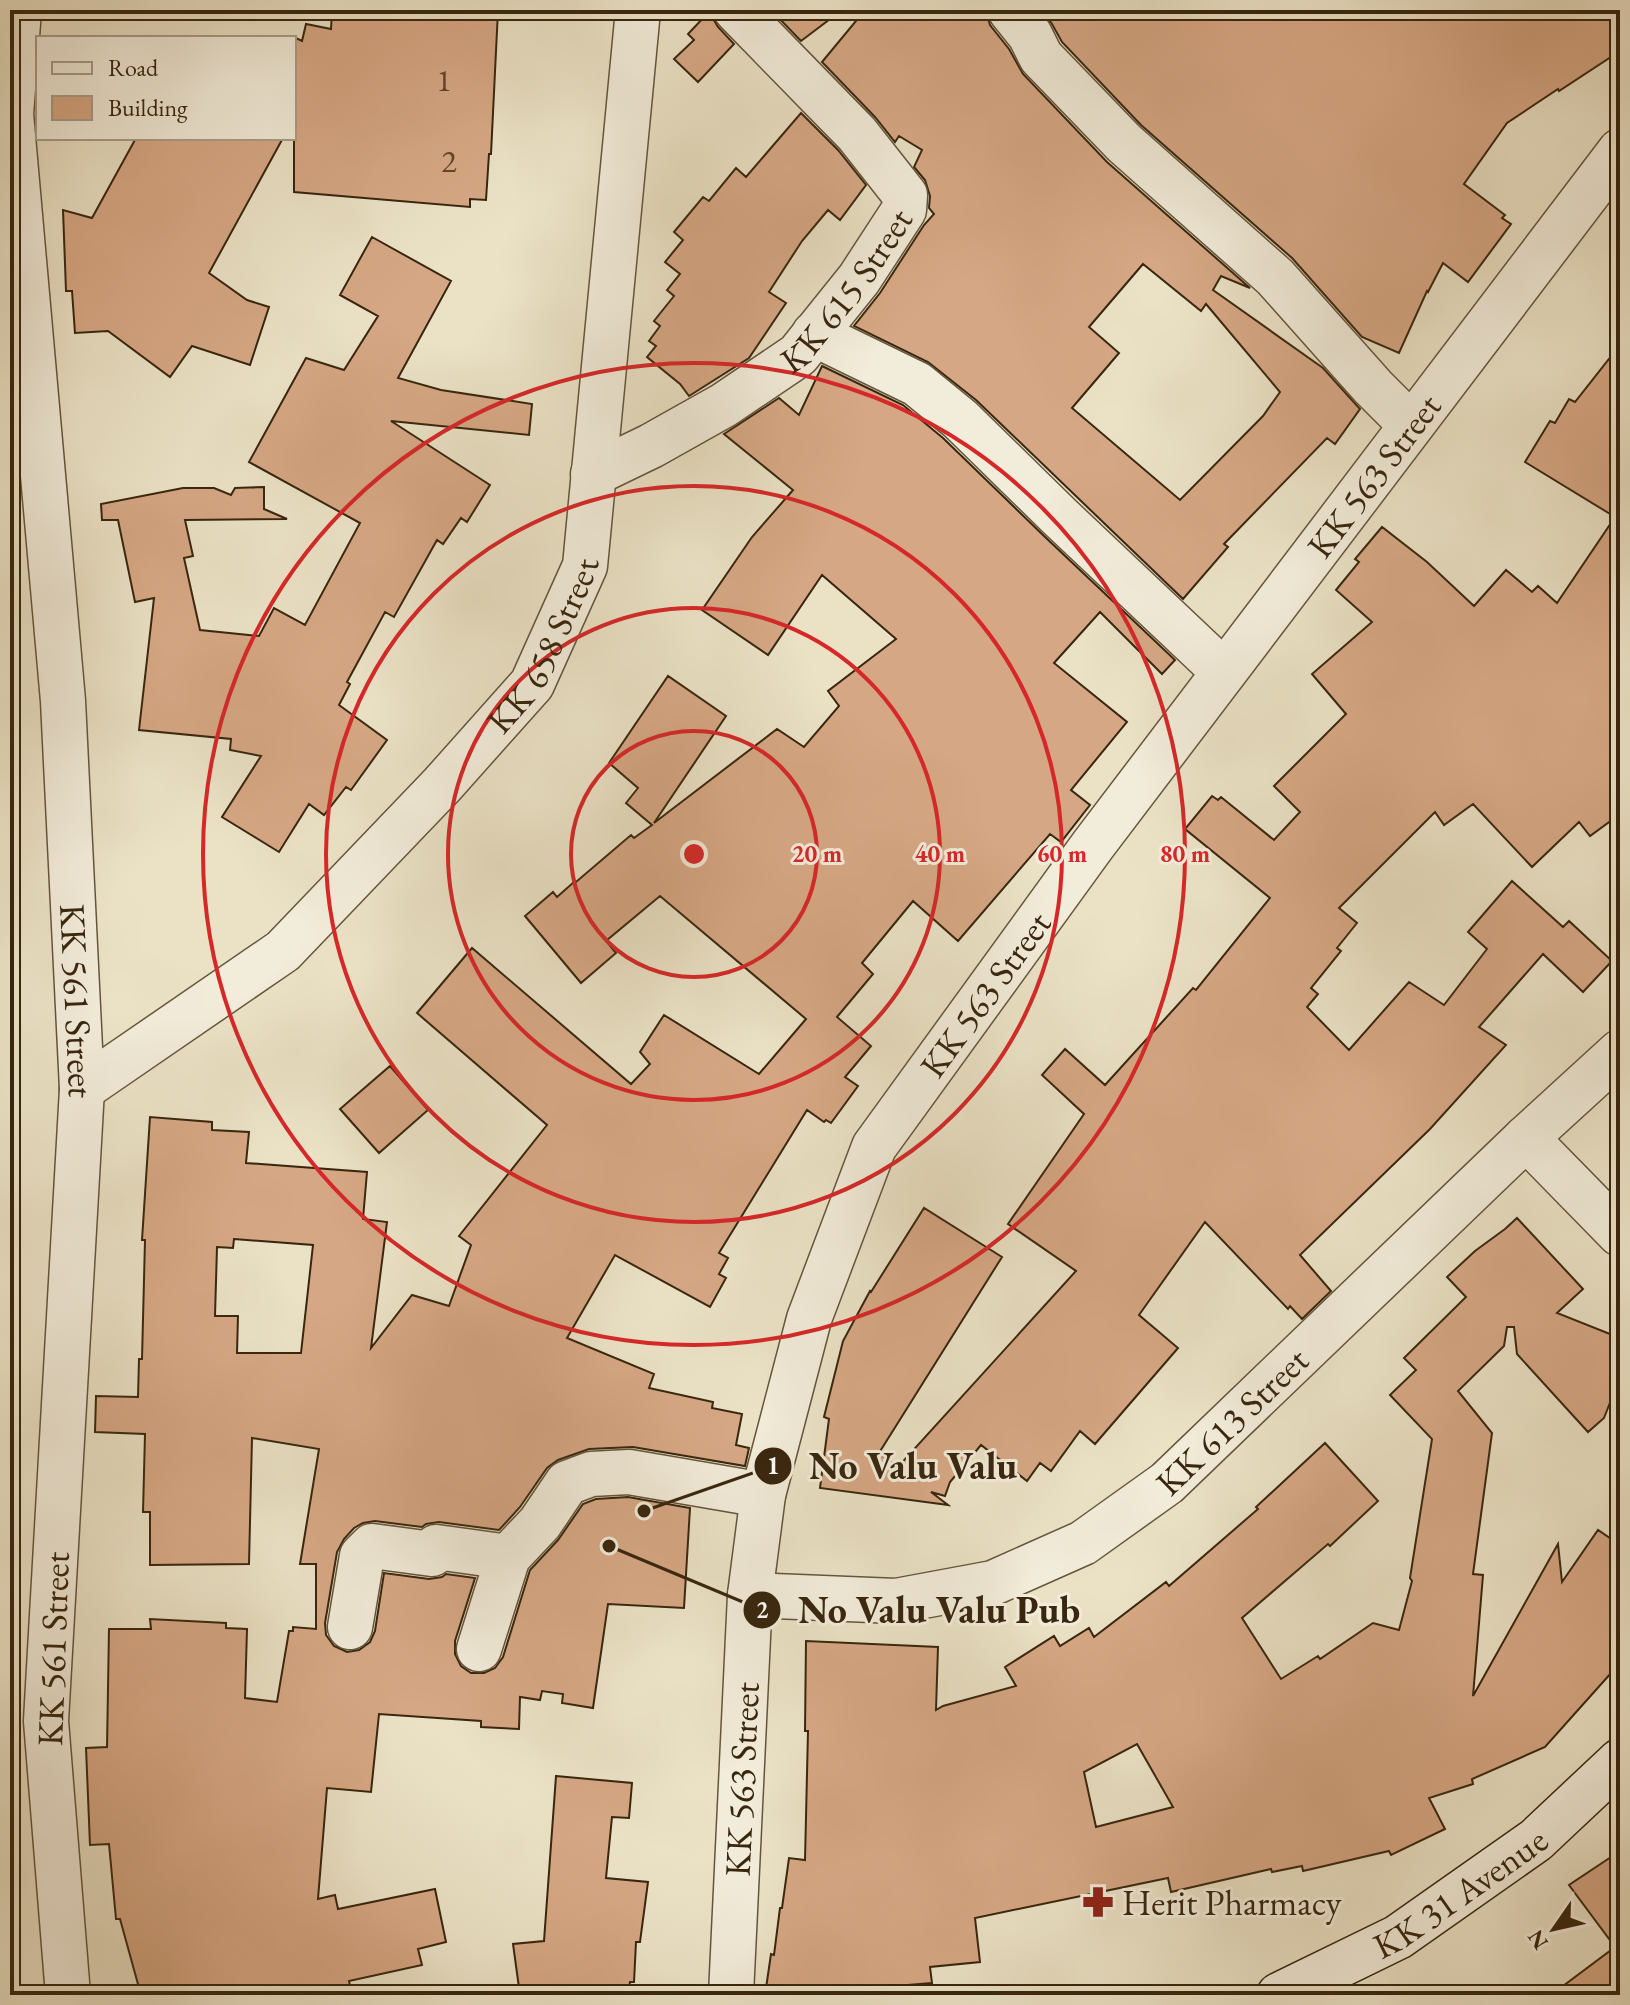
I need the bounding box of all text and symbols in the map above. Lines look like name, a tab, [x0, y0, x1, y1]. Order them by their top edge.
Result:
legend	[36, 36, 296, 140]
text: Road	[108, 52, 159, 83]
house number: 1	[436, 59, 452, 101]
text: Building	[108, 92, 188, 123]
house number: 2	[441, 140, 457, 182]
street label: KK 615 Street	[771, 198, 923, 384]
street label: KK 563 Street	[1296, 383, 1451, 567]
street label: KK 658 Street	[476, 556, 609, 743]
text: 20 m	[792, 838, 842, 869]
text: 40 m	[915, 838, 965, 869]
text: 60 m	[1037, 838, 1087, 869]
text: 80 m	[1160, 838, 1210, 869]
centre of rings	[680, 840, 708, 868]
street label: KK 563 Street	[909, 901, 1061, 1087]
street label: KK 561 Street	[49, 903, 106, 1100]
street label: KK 613 Street	[1145, 1336, 1318, 1505]
callout: No Valu Valu	[753, 1435, 1034, 1497]
text: No Valu Valu	[809, 1441, 1017, 1490]
text: 1	[767, 1450, 779, 1481]
street label: KK 561 Street	[26, 1550, 80, 1747]
callout: No Valu Valu Pub	[742, 1579, 1096, 1641]
text: No Valu Valu Pub	[798, 1585, 1080, 1634]
text: 2	[756, 1594, 769, 1625]
street label: KK 563 Street	[713, 1680, 769, 1877]
street label: KK 31 Avenue	[1365, 1818, 1558, 1969]
place label: Herit Pharmacy	[1122, 1879, 1342, 1926]
pharmacy icon: Herit Pharmacy	[1081, 1885, 1115, 1919]
north arrow	[1514, 1889, 1594, 1969]
text: N	[1521, 1924, 1555, 1955]

